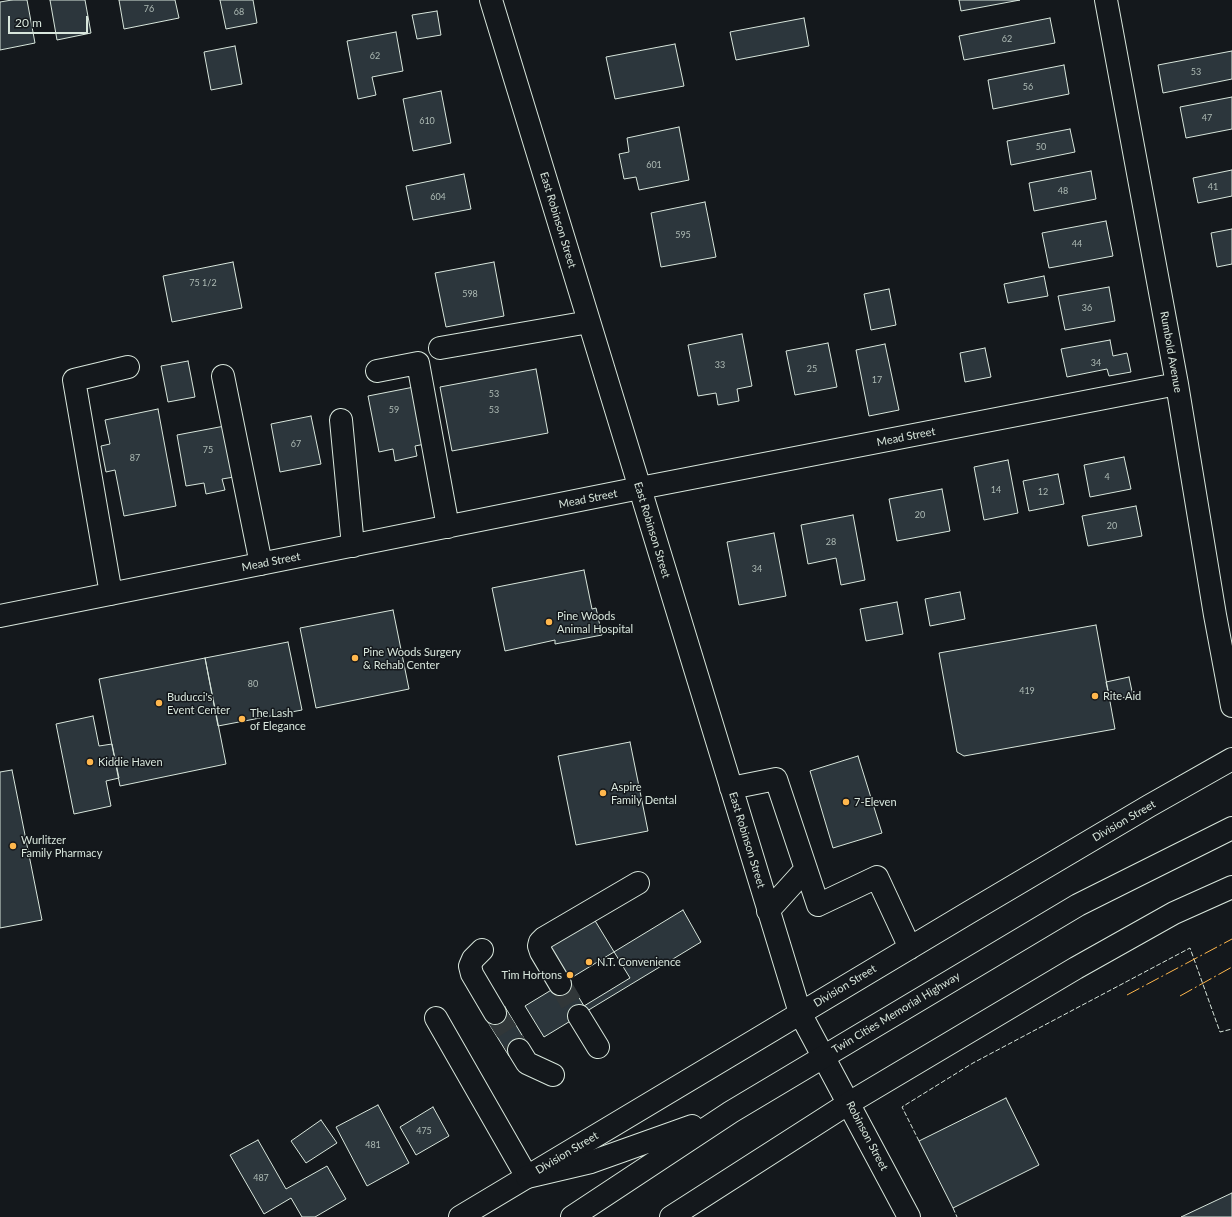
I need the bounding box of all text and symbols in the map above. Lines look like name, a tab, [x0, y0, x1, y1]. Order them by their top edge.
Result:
house number: 76	[144, 4, 154, 14]
house number: 68	[234, 7, 244, 17]
scale bar	[10, 8, 90, 34]
text: 20 m	[15, 15, 42, 30]
house number: 62	[1002, 34, 1012, 44]
house number: 62	[370, 51, 380, 61]
house number: 53	[1191, 67, 1201, 77]
house number: 56	[1023, 82, 1033, 92]
house number: 47	[1202, 113, 1212, 123]
house number: 610	[419, 116, 435, 126]
house number: 50	[1036, 142, 1046, 152]
house number: 601	[646, 160, 662, 170]
street label: East Robinson Street	[537, 170, 579, 270]
house number: 41	[1208, 182, 1218, 192]
house number: 48	[1058, 186, 1068, 196]
house number: 604	[430, 192, 446, 202]
house number: 595	[675, 230, 691, 240]
house number: 44	[1072, 239, 1082, 249]
house number: 75 1/2	[189, 278, 217, 288]
house number: 598	[462, 289, 478, 299]
house number: 36	[1082, 303, 1092, 313]
street label: Rumbold Avenue	[1157, 310, 1185, 394]
house number: 34	[1091, 358, 1101, 368]
house number: 33	[715, 360, 725, 370]
house number: 25	[807, 364, 817, 374]
house number: 17	[872, 375, 882, 385]
house number: 53	[489, 389, 499, 399]
house number: 59	[389, 405, 399, 415]
house number: 53	[489, 405, 499, 415]
street label: Mead Street	[876, 425, 936, 449]
house number: 67	[291, 439, 301, 449]
house number: 75	[203, 445, 213, 455]
house number: 87	[130, 453, 140, 463]
house number: 4	[1104, 472, 1110, 482]
street label: East Robinson Street	[631, 480, 673, 580]
house number: 14	[991, 485, 1001, 495]
street label: Mead Street	[558, 487, 618, 511]
house number: 12	[1038, 487, 1048, 497]
house number: 20	[915, 510, 925, 520]
house number: 20	[1107, 521, 1117, 531]
house number: 28	[826, 537, 836, 547]
street label: Mead Street	[241, 550, 301, 574]
house number: 34	[752, 564, 762, 574]
place label: Pine Woods Animal Hospital	[557, 609, 633, 635]
marker: Pine Woods Animal Hospital	[544, 617, 554, 627]
place label: Pine Woods Surgery & Rehab Center	[363, 645, 461, 671]
marker: Pine Woods Surgery & Rehab Center	[350, 653, 360, 663]
house number: 80	[248, 679, 258, 689]
house number: 419	[1019, 686, 1035, 696]
place label: Rite Aid	[1103, 689, 1141, 703]
place label: Buducci's Event Center	[167, 690, 230, 716]
marker: Rite Aid	[1090, 691, 1100, 701]
marker: Buducci's Event Center	[154, 698, 164, 708]
place label: The Lash of Elegance	[250, 706, 306, 732]
marker: The Lash of Elegance	[237, 714, 247, 724]
place label: Kiddie Haven	[98, 755, 163, 769]
marker: Kiddie Haven	[85, 757, 95, 767]
place label: Aspire Family Dental	[611, 780, 677, 806]
marker: Aspire Family Dental	[598, 788, 608, 798]
street label: East Robinson Street	[726, 790, 768, 890]
place label: 7-Eleven	[854, 795, 897, 809]
marker: 7-Eleven	[841, 797, 851, 807]
street label: Division Street	[1090, 798, 1158, 844]
place label: Wurlitzer Family Pharmacy	[21, 833, 102, 859]
marker: Wurlitzer Family Pharmacy	[8, 841, 18, 851]
place label: N.T. Convenience	[597, 955, 681, 969]
marker: N.T. Convenience	[584, 957, 594, 967]
street label: Division Street	[811, 962, 879, 1010]
place label: Tim Hortons	[502, 968, 562, 982]
marker: Tim Hortons	[565, 970, 575, 980]
street label: Twin Cities Memorial Highway	[830, 970, 962, 1056]
street label: Robinson Street	[843, 1099, 891, 1173]
house number: 475	[416, 1126, 432, 1136]
street label: Division Street	[533, 1129, 601, 1177]
house number: 481	[365, 1140, 381, 1150]
house number: 487	[253, 1173, 269, 1183]

